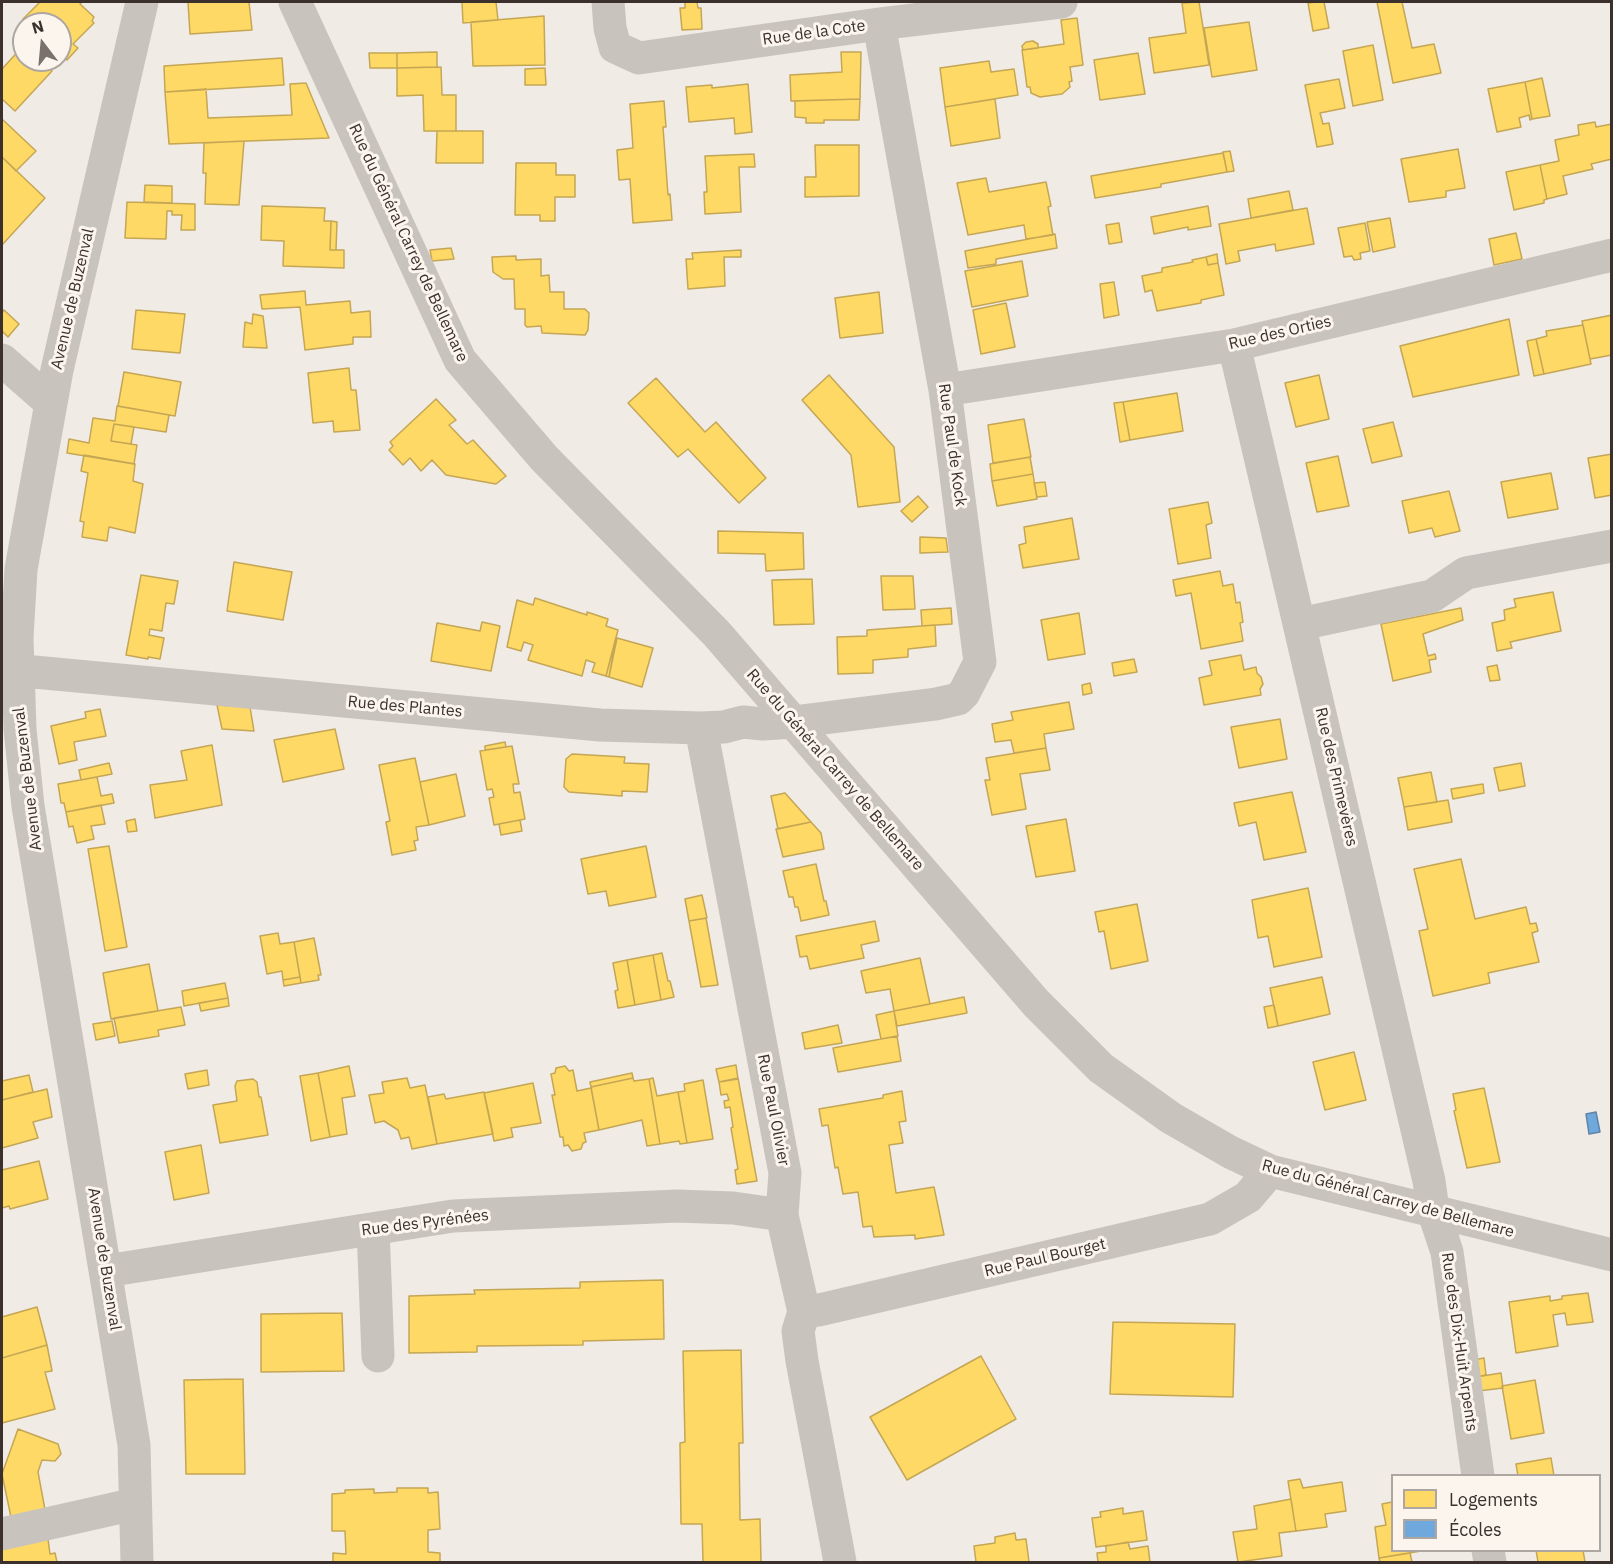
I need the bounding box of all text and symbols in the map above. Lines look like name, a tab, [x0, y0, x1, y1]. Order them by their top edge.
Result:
north arrow	[12, 12, 72, 72]
text: N	[29, 15, 46, 38]
street label: Rue de la Cote	[761, 16, 867, 50]
street label: Rue du Général Carrey de Bellemare	[344, 121, 472, 365]
street label: Avenue de Buzenval	[47, 227, 99, 371]
street label: Rue des Orties	[1227, 312, 1333, 354]
street label: Rue Paul de Kock	[934, 382, 970, 508]
street label: Rue du Général Carrey de Bellemare	[742, 665, 928, 875]
street label: Rue des Plantes	[347, 692, 463, 722]
street label: Rue des Primevères	[1311, 705, 1361, 849]
street label: Avenue de Buzenval	[10, 706, 46, 852]
street label: Rue Paul Olivier	[753, 1053, 793, 1167]
street label: Rue du Général Carrey de Bellemare	[1260, 1156, 1516, 1242]
street label: Avenue de Buzenval	[83, 1186, 125, 1332]
street label: Rue des Pyrénées	[360, 1206, 490, 1240]
street label: Rue Paul Bourget	[982, 1235, 1108, 1281]
street label: Rue des Dix-Huit Arpents	[1437, 1251, 1481, 1433]
legend	[1391, 1474, 1601, 1552]
text: Logements	[1449, 1488, 1538, 1511]
text: Écoles	[1449, 1518, 1502, 1541]

